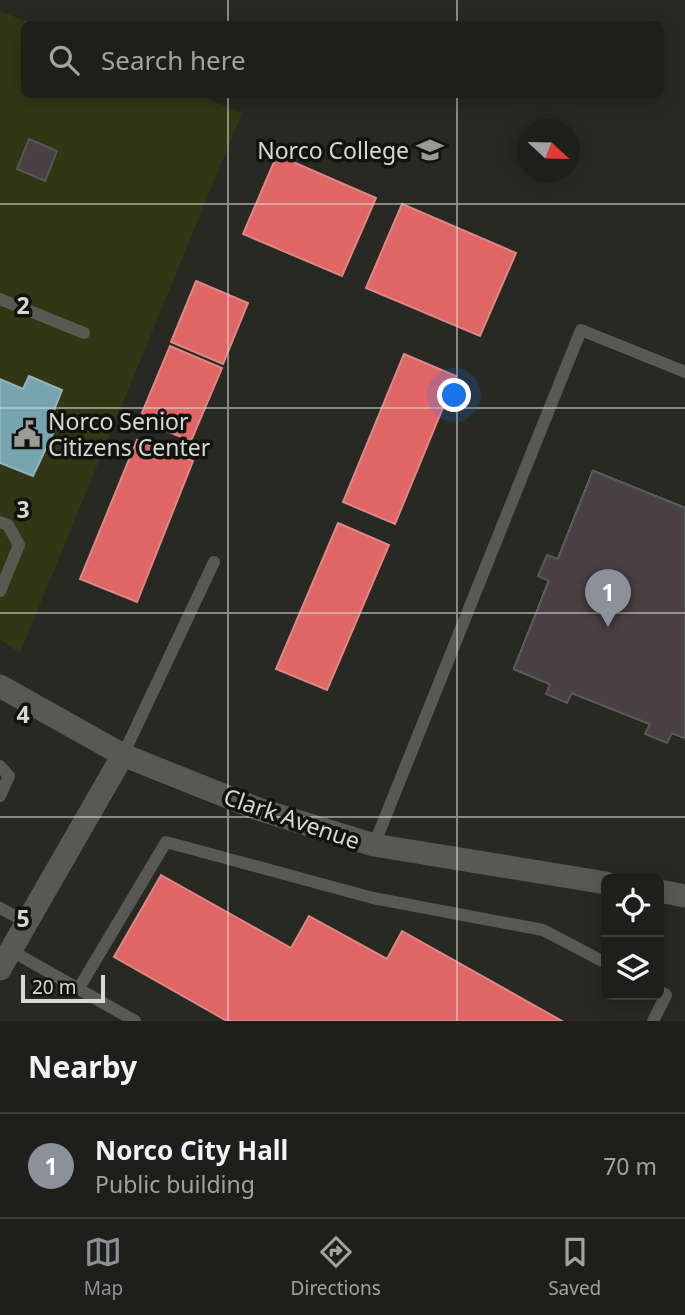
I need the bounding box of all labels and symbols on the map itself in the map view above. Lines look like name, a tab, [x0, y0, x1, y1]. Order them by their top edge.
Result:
north arrow	[517, 119, 580, 182]
place label: Norco College	[257, 134, 409, 166]
school or university icon: Norco College	[415, 135, 445, 165]
text: 2	[16, 289, 30, 321]
your location	[437, 378, 471, 412]
place label: Norco Senior Citizens Center	[48, 405, 211, 463]
public building icon: Norco Senior Citizens Center	[12, 419, 42, 449]
text: 3	[16, 493, 30, 525]
pin: 1	[585, 569, 631, 627]
text: 4	[16, 698, 30, 730]
street label: Clark Avenue	[220, 780, 364, 856]
text: 5	[16, 902, 30, 934]
scale bar	[21, 972, 105, 1004]

